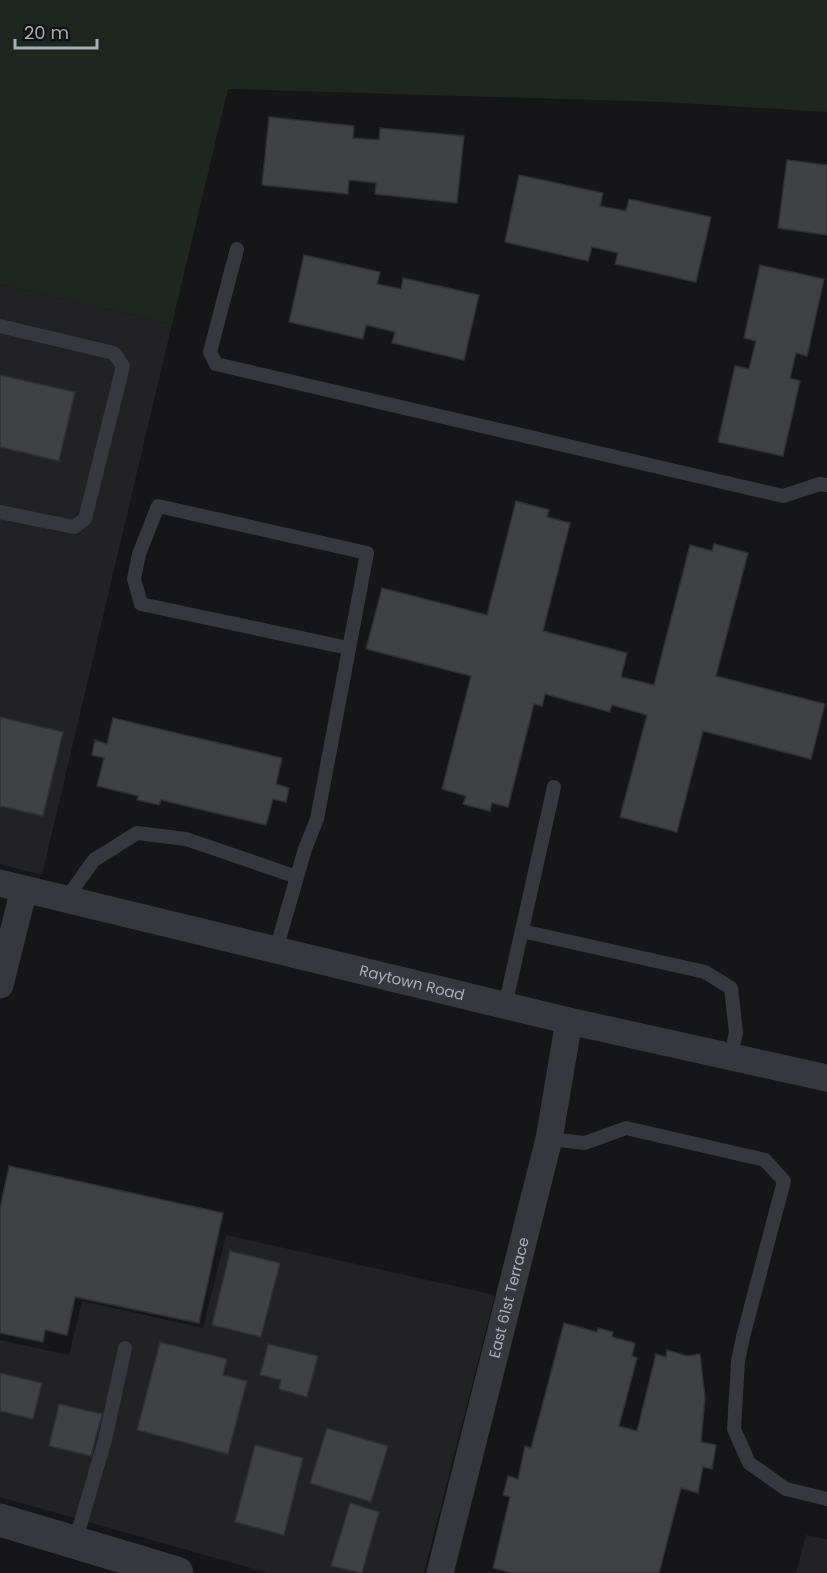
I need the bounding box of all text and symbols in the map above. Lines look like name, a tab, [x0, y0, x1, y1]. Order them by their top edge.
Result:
scale bar	[15, 12, 98, 50]
text: 20 m	[24, 20, 69, 45]
street label: Raytown Road	[357, 960, 467, 1005]
street label: East 61st Terrace	[483, 1235, 534, 1360]

